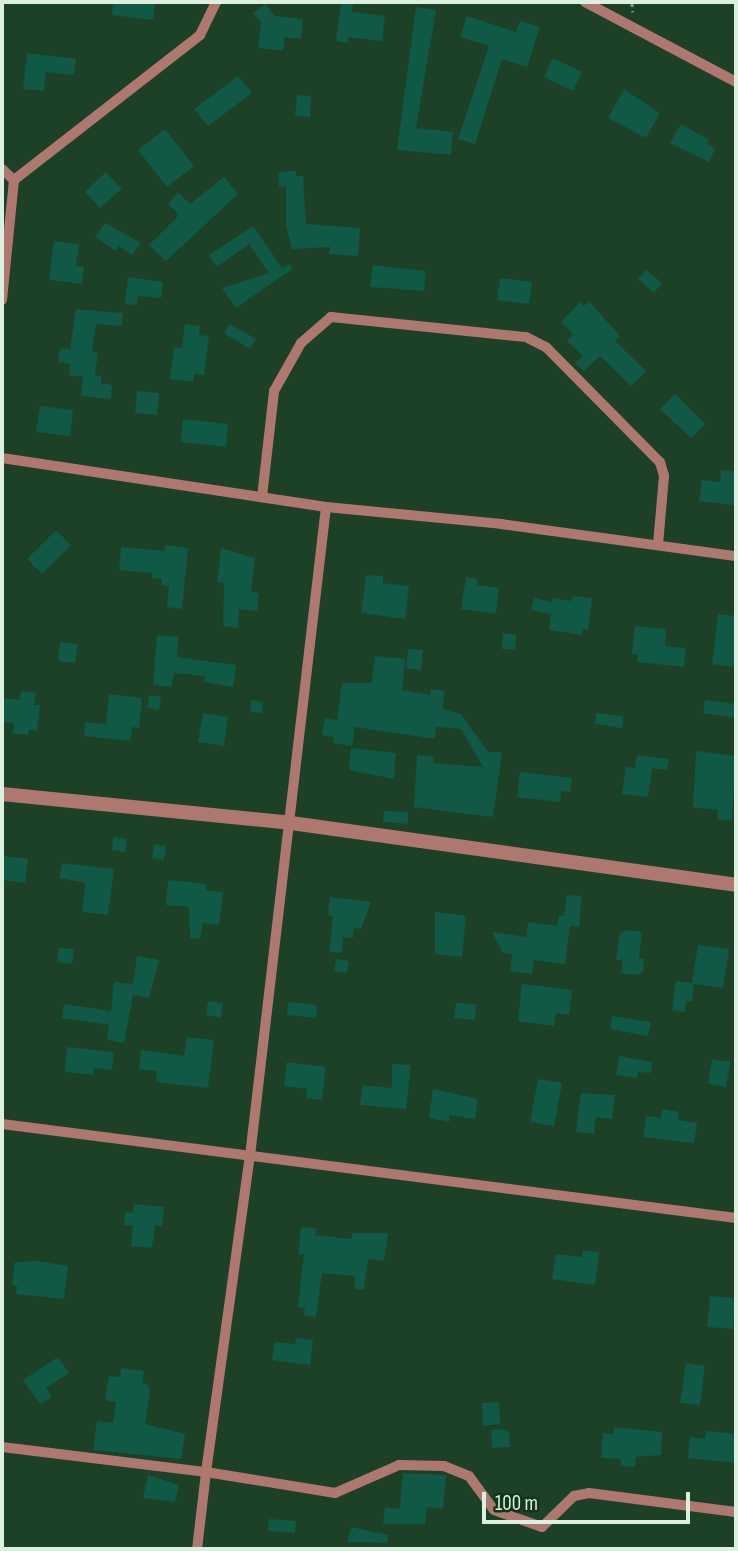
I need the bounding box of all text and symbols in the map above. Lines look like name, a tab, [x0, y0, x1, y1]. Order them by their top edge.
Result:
scale bar	[486, 1478, 694, 1522]
text: 100 m	[495, 1491, 538, 1516]

